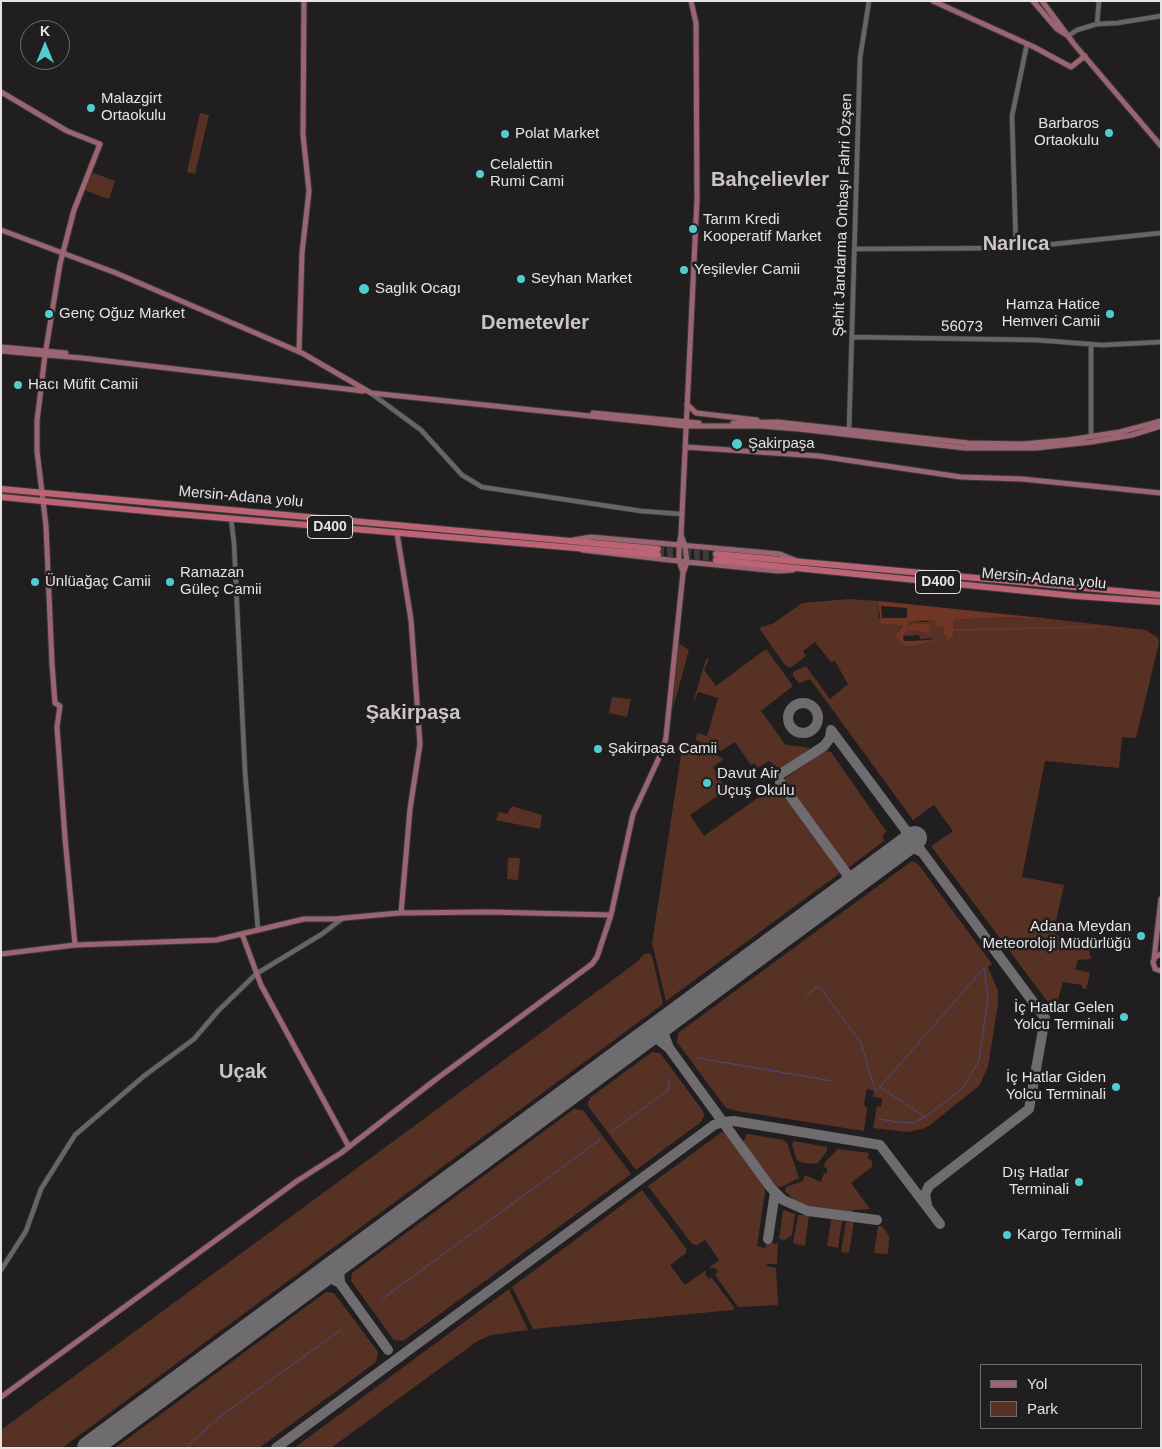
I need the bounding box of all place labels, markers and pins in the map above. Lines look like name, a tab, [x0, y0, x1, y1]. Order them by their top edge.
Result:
place label: Malazgirt Ortaokulu	[101, 90, 166, 125]
marker: Malazgirt Ortaokulu	[85, 102, 97, 114]
place label: Barbaros Ortaokulu	[1034, 115, 1099, 150]
place label: Polat Market	[515, 125, 599, 143]
marker: Barbaros Ortaokulu	[1103, 127, 1115, 139]
marker: Polat Market	[499, 128, 511, 140]
place label: Celalettin Rumi Cami	[490, 156, 564, 191]
marker: Celalettin Rumi Cami	[474, 168, 486, 180]
place label: Tarım Kredi Kooperatif Market	[703, 211, 821, 246]
marker: Tarım Kredi Kooperatif Market	[687, 223, 699, 235]
place label: Yeşilevler Camii	[694, 261, 800, 279]
marker: Yeşilevler Camii	[678, 264, 690, 276]
place label: Seyhan Market	[531, 270, 632, 288]
marker: Seyhan Market	[515, 273, 527, 285]
place label: Saglık Ocagı	[375, 280, 461, 298]
marker: Saglık Ocagı	[357, 282, 371, 296]
place label: Hamza Hatice Hemveri Camii	[1002, 296, 1100, 331]
place label: Genç Oğuz Market	[59, 305, 185, 323]
marker: Genç Oğuz Market	[43, 308, 55, 320]
marker: Hamza Hatice Hemveri Camii	[1104, 308, 1116, 320]
place label: Hacı Müfit Camii	[28, 376, 138, 394]
marker: Hacı Müfit Camii	[12, 379, 24, 391]
place label: Şakirpaşa	[748, 435, 815, 453]
marker: Şakirpaşa	[730, 437, 744, 451]
place label: Ramazan Güleç Camii	[180, 564, 262, 599]
place label: Ünlüağaç Camii	[45, 573, 151, 591]
marker: Ünlüağaç Camii	[29, 576, 41, 588]
marker: Ramazan Güleç Camii	[164, 576, 176, 588]
place label: Şakirpaşa Camii	[608, 740, 717, 758]
marker: Şakirpaşa Camii	[592, 743, 604, 755]
place label: Davut Air Uçuş Okulu	[717, 765, 795, 800]
marker: Davut Air Uçuş Okulu	[701, 777, 713, 789]
place label: Adana Meydan Meteoroloji Müdürlüğü	[983, 918, 1131, 953]
marker: Adana Meydan Meteoroloji Müdürlüğü	[1135, 930, 1147, 942]
place label: İç Hatlar Gelen Yolcu Terminali	[1014, 999, 1114, 1034]
marker: İç Hatlar Gelen Yolcu Terminali	[1118, 1011, 1130, 1023]
place label: İç Hatlar Giden Yolcu Terminali	[1006, 1069, 1106, 1104]
marker: İç Hatlar Giden Yolcu Terminali	[1110, 1081, 1122, 1093]
place label: Dış Hatlar Terminali	[1002, 1164, 1069, 1199]
marker: Dış Hatlar Terminali	[1073, 1176, 1085, 1188]
place label: Kargo Terminali	[1017, 1226, 1121, 1244]
marker: Kargo Terminali	[1001, 1229, 1013, 1241]

